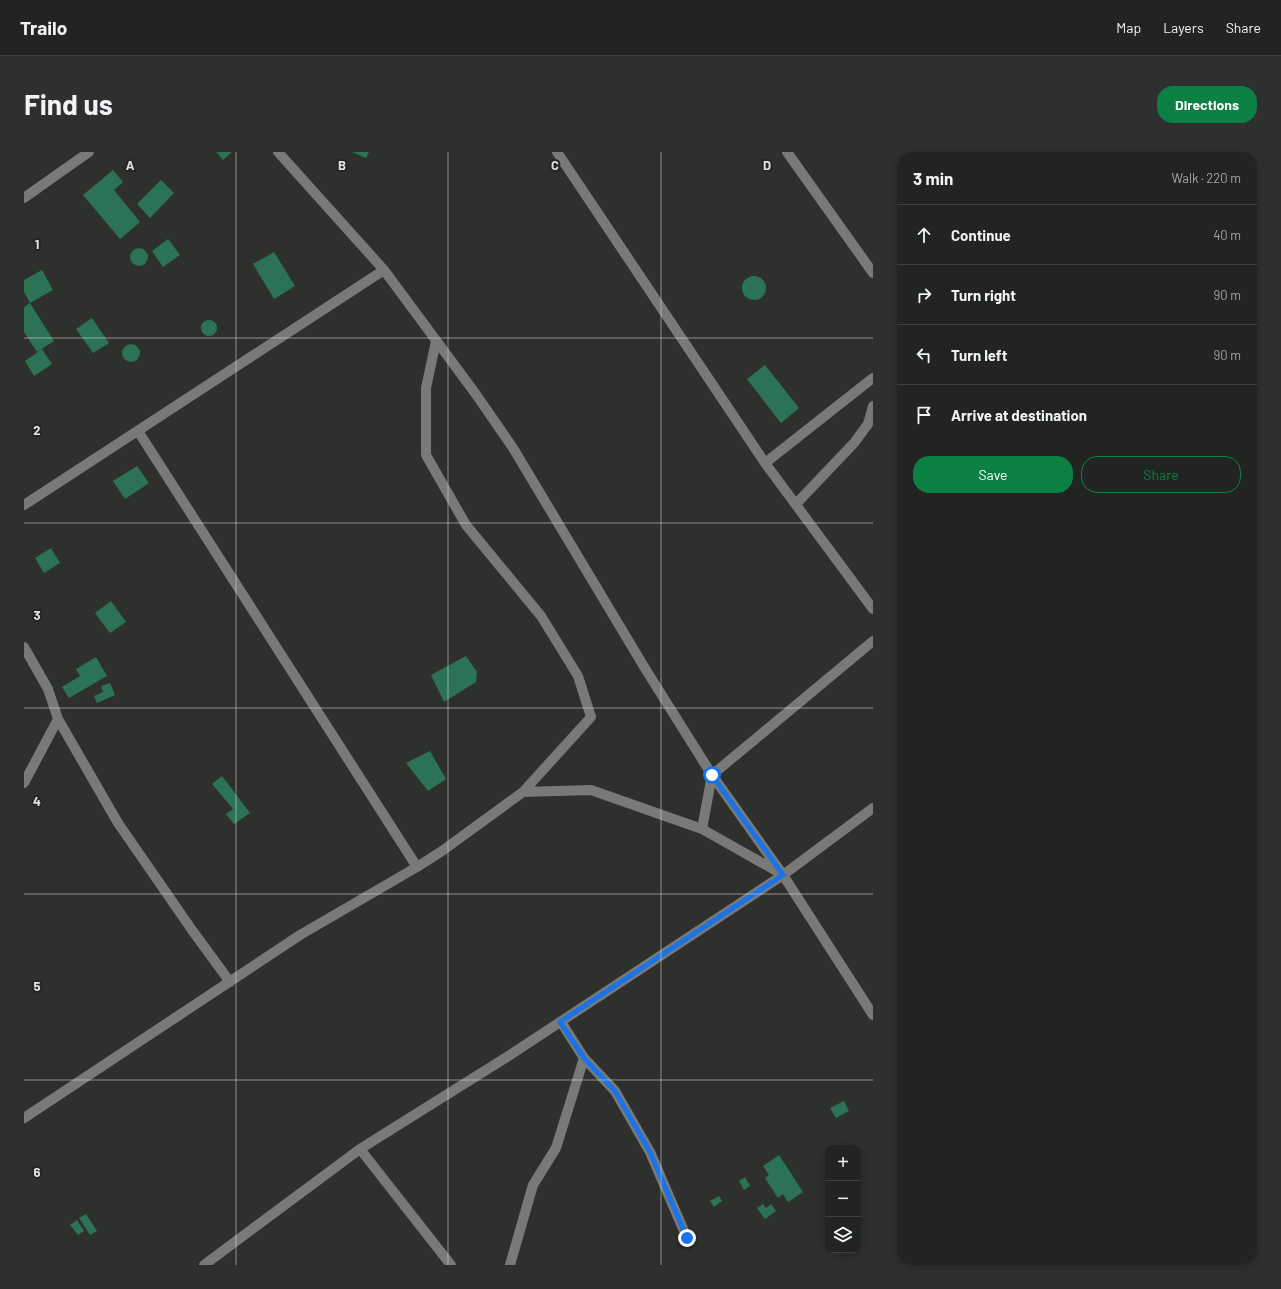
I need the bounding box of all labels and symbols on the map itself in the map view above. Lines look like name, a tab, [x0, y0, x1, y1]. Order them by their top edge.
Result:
text: A	[126, 157, 135, 173]
text: B	[338, 157, 346, 173]
text: C	[551, 157, 559, 173]
text: D	[763, 157, 771, 173]
text: 1	[35, 236, 39, 252]
text: 2	[33, 422, 41, 438]
text: 3	[33, 607, 41, 623]
route start	[703, 766, 721, 784]
text: 4	[33, 793, 41, 809]
text: 5	[33, 978, 41, 994]
text: 6	[34, 1164, 41, 1180]
route end	[678, 1229, 696, 1247]

